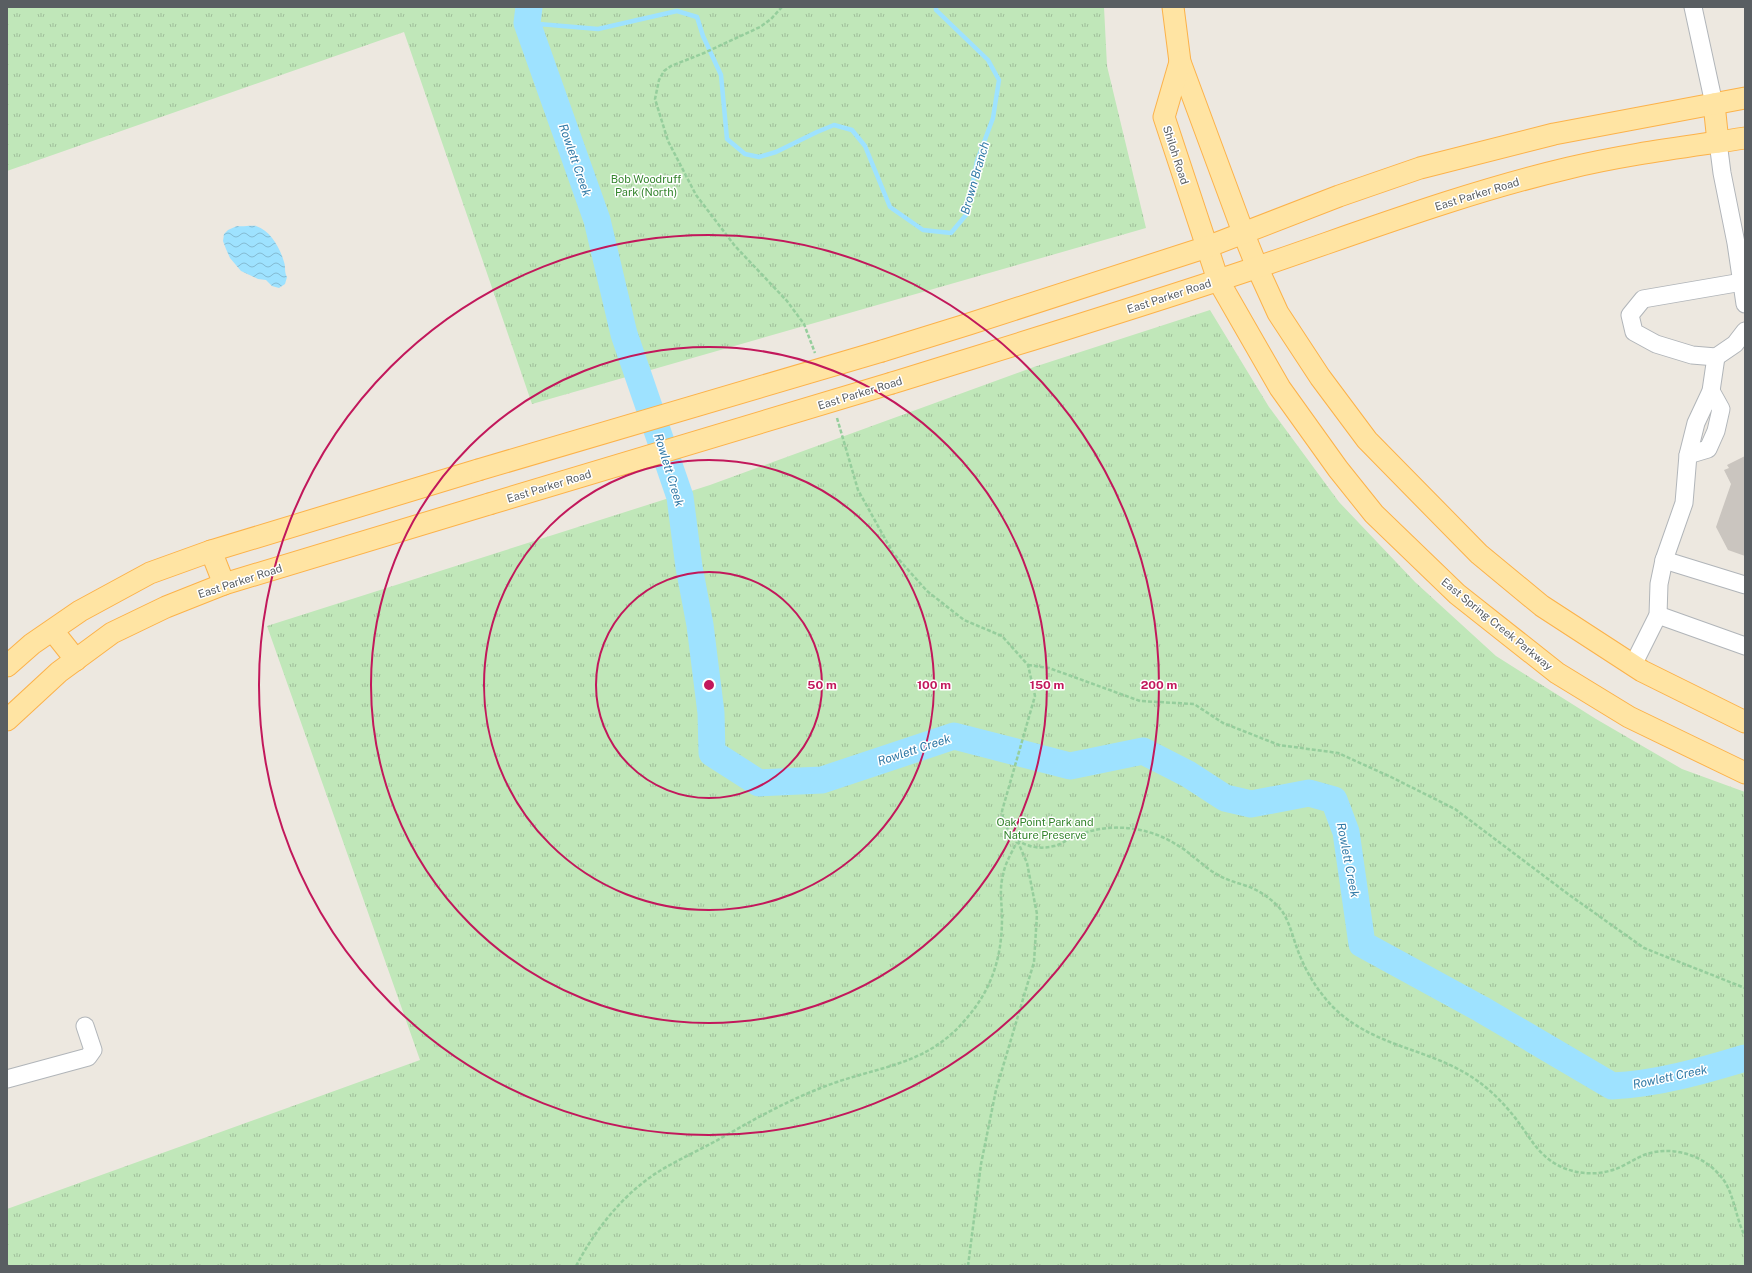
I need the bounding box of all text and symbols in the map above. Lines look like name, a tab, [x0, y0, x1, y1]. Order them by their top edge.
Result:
water label: Rowlett Creek	[556, 122, 594, 199]
street label: Shiloh Road	[1161, 124, 1191, 186]
water label: Brown Branch	[958, 140, 992, 216]
park label: Bob Woodruff Park (North)	[611, 173, 682, 198]
street label: East Parker Road	[1433, 175, 1521, 213]
street label: East Parker Road	[1125, 277, 1213, 315]
street label: East Parker Road	[816, 374, 904, 412]
water label: Rowlett Creek	[651, 432, 687, 509]
street label: East Parker Road	[505, 467, 593, 505]
street label: East Parker Road	[196, 562, 284, 600]
street label: East Spring Creek Parkway	[1439, 576, 1555, 672]
centre of rings	[702, 678, 716, 692]
text: 50 m	[807, 678, 837, 692]
text: 100 m	[917, 678, 951, 692]
text: 150 m	[1030, 678, 1064, 692]
text: 200 m	[1141, 678, 1177, 692]
water label: Rowlett Creek	[876, 731, 953, 768]
park label: Oak Point Park and Nature Preserve	[996, 816, 1094, 841]
water label: Rowlett Creek	[1334, 821, 1362, 899]
water label: Rowlett Creek	[1631, 1062, 1709, 1092]

